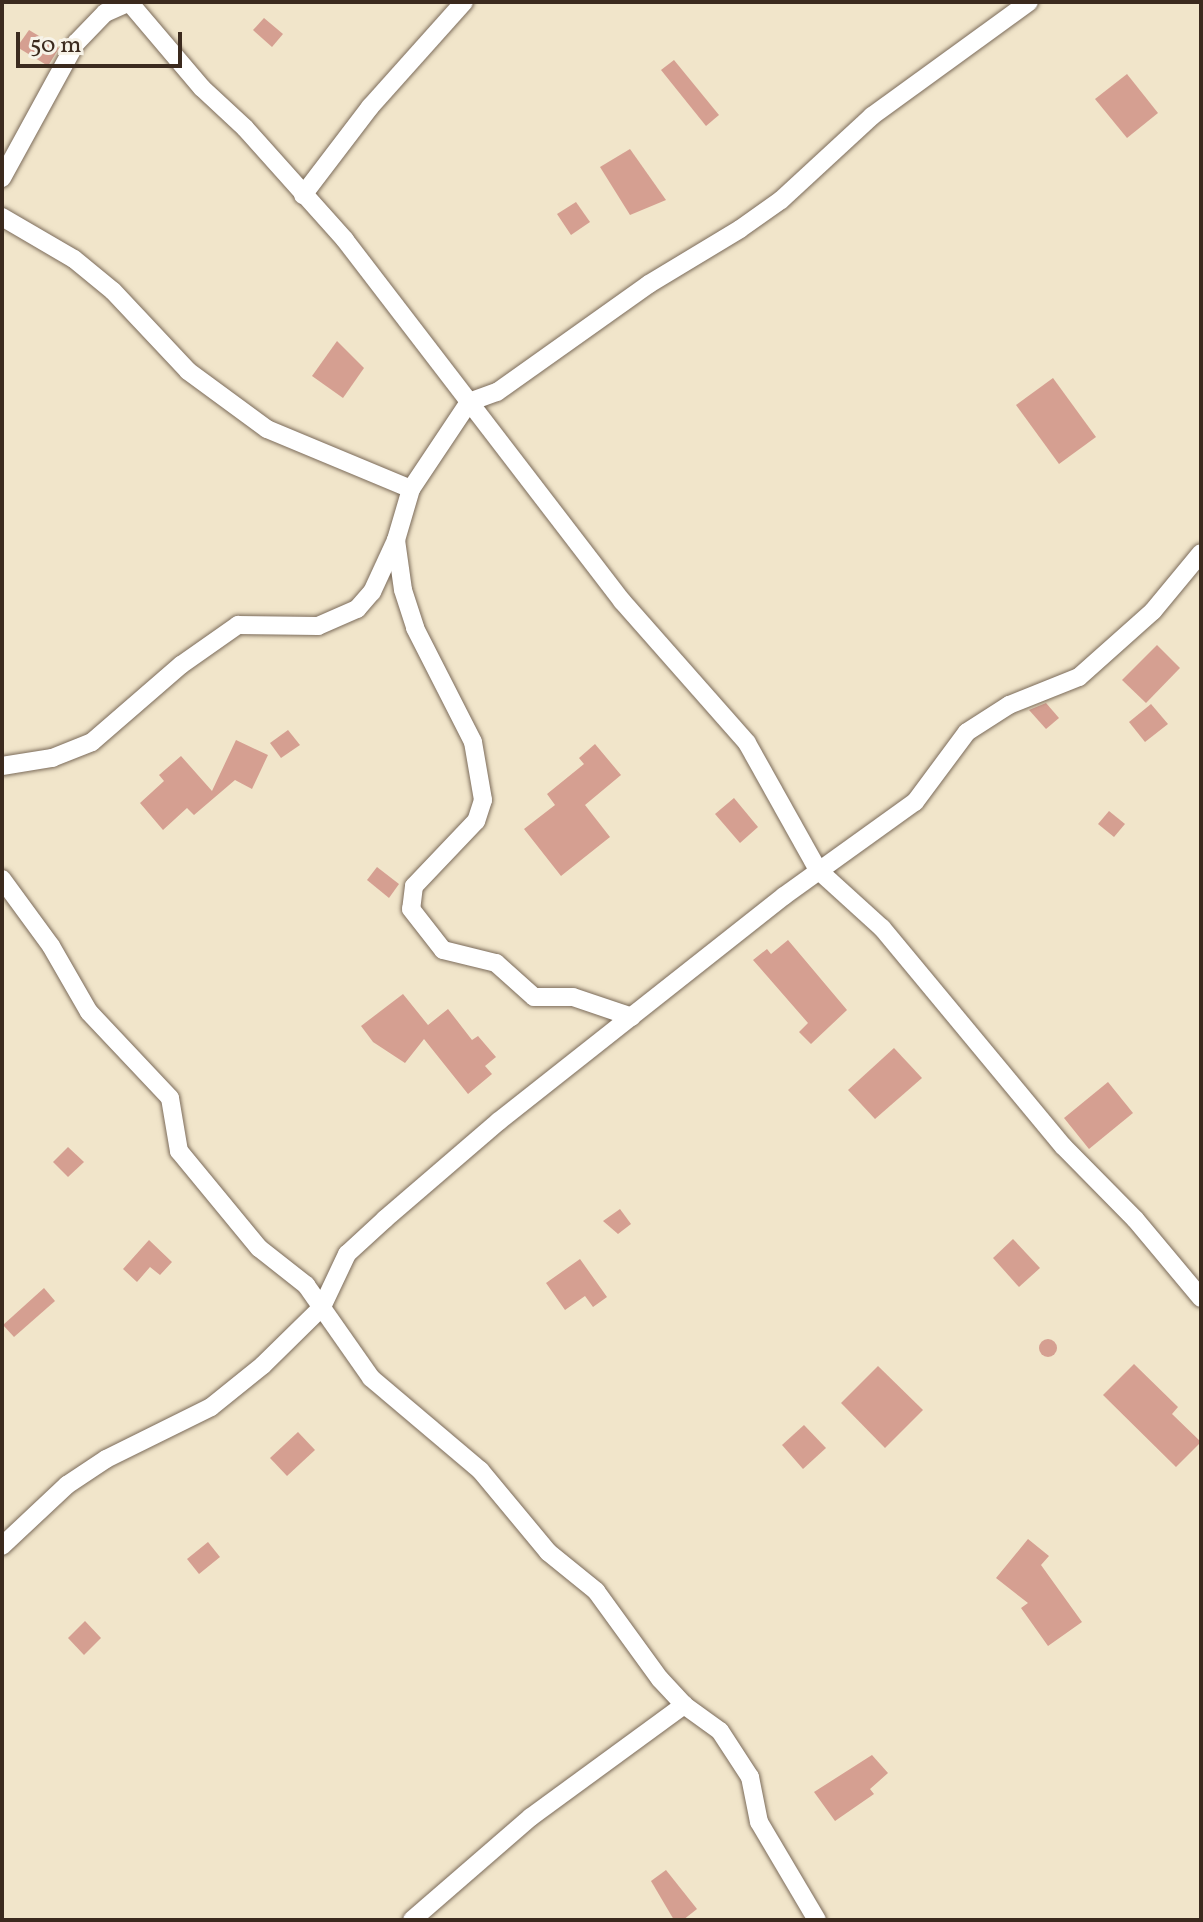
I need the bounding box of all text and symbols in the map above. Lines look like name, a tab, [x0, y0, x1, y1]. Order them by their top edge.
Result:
scale bar	[20, 16, 186, 66]
text: 50 m	[30, 29, 82, 63]

